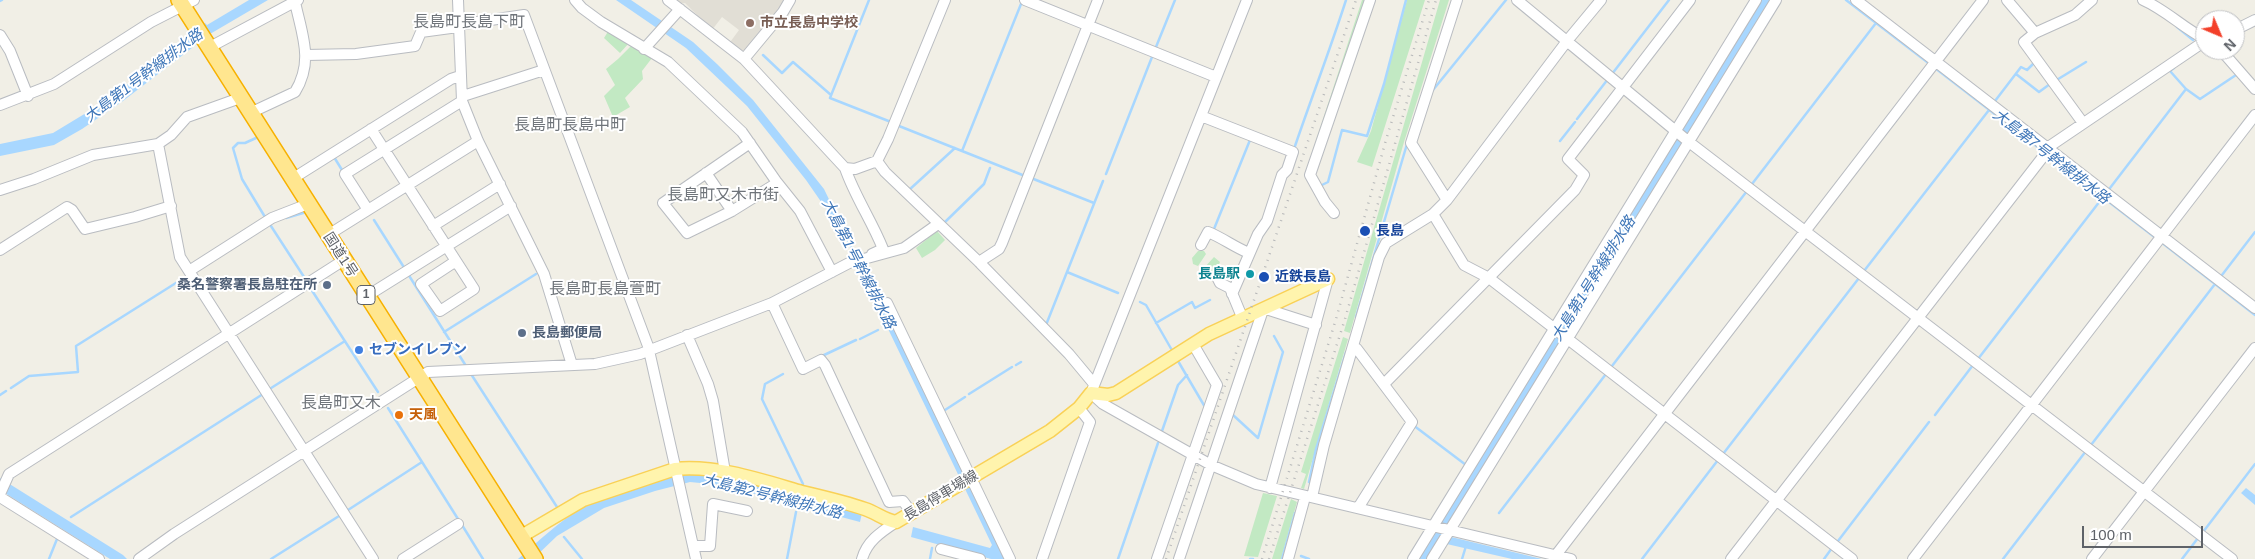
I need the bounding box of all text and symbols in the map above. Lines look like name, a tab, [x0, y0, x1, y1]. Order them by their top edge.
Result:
north arrow	[2195, 10, 2245, 60]
district label: 長島町長島下町	[413, 13, 525, 33]
place label: 市立長島中学校	[760, 15, 858, 31]
marker: 市立長島中学校	[744, 17, 756, 29]
water label: 大島第1号幹線排水路	[81, 26, 207, 126]
text: N	[2221, 36, 2239, 54]
water label: 大島第7号幹線排水路	[1989, 106, 2113, 208]
district label: 長島町長島中町	[514, 116, 626, 136]
district label: 長島町又木市街	[667, 186, 779, 206]
water label: 大島第1号幹線排水路	[817, 196, 899, 332]
water label: 大島第1号幹線排水路	[1548, 213, 1640, 345]
place label: 長島	[1376, 223, 1404, 239]
marker: 長島	[1358, 224, 1372, 238]
street label: 国道1号	[319, 230, 361, 280]
place label: 長島駅	[1198, 266, 1240, 282]
marker: 長島駅	[1244, 268, 1256, 280]
place label: 近鉄長島	[1275, 269, 1331, 285]
marker: 近鉄長島	[1257, 270, 1271, 284]
place label: 桑名警察署長島駐在所	[177, 277, 317, 293]
marker: 桑名警察署長島駐在所	[321, 279, 333, 291]
district label: 長島町長島萱町	[549, 280, 661, 300]
road number: 1	[357, 286, 375, 304]
place label: 長島郵便局	[532, 325, 602, 341]
marker: 長島郵便局	[516, 327, 528, 339]
place label: セブンイレブン	[369, 342, 467, 358]
marker: セブンイレブン	[353, 344, 365, 356]
district label: 長島町又木	[301, 394, 381, 414]
place label: 天風	[409, 407, 437, 423]
marker: 天風	[393, 409, 405, 421]
street label: 長島停車場線	[901, 467, 981, 525]
water label: 大島第2号幹線排水路	[700, 471, 844, 523]
scale bar	[2085, 516, 2206, 548]
text: 100 m	[2090, 526, 2132, 543]

